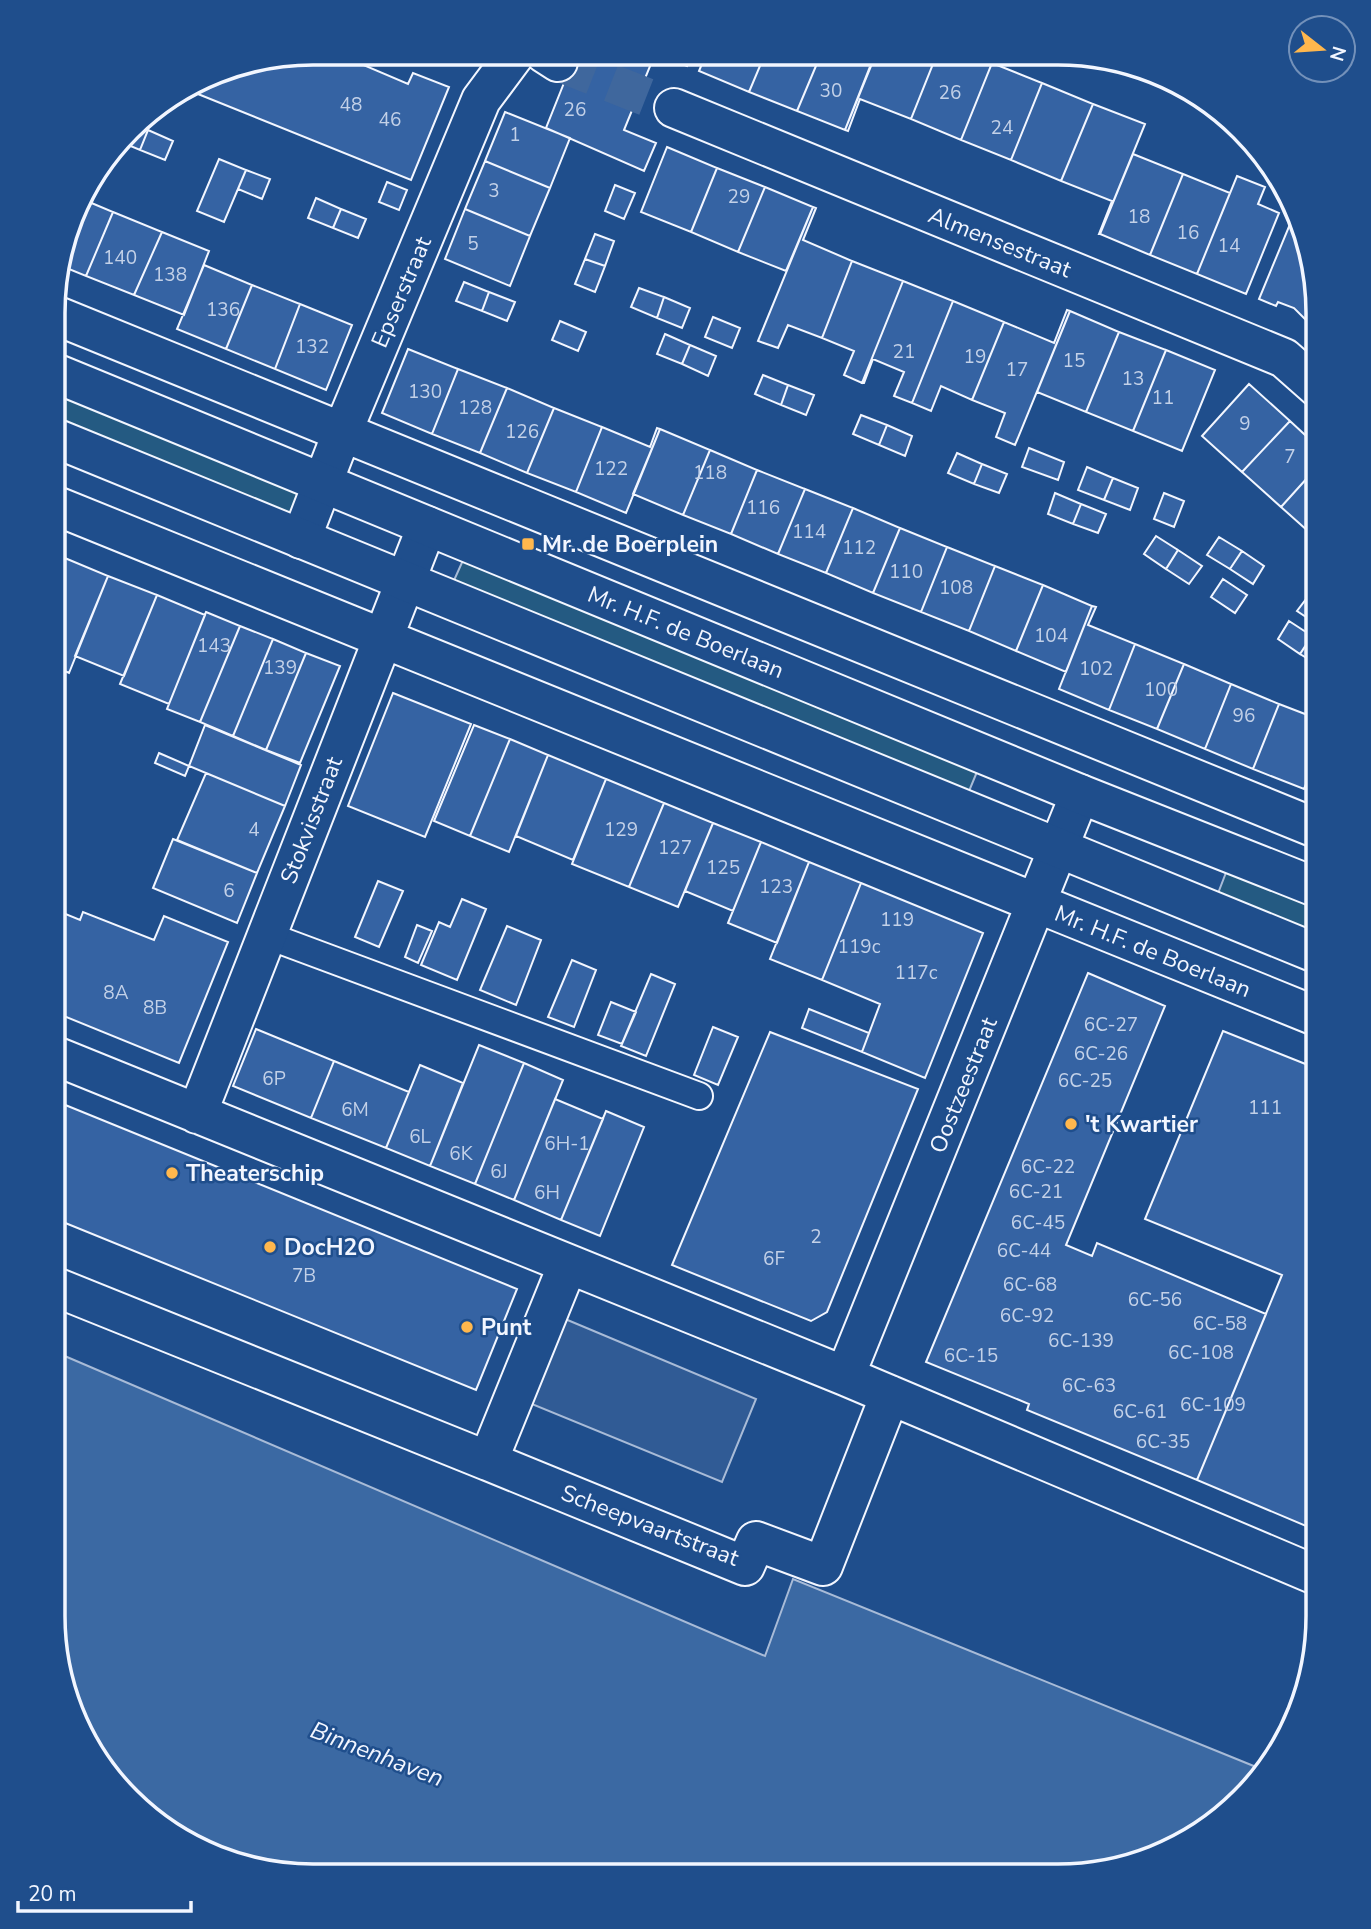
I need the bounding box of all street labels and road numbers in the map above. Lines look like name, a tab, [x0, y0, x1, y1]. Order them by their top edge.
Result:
street label: Almensestraat	[924, 200, 1077, 286]
street label: Epserstraat	[364, 231, 439, 352]
street label: Mr. H.F. de Boerlaan	[583, 579, 789, 686]
street label: Stokvisstraat	[273, 751, 350, 888]
street label: Mr. H.F. de Boerlaan	[1050, 898, 1256, 1005]
street label: Oostzeestraat	[922, 1012, 1005, 1158]
street label: Scheepvaartstraat	[557, 1477, 744, 1574]

